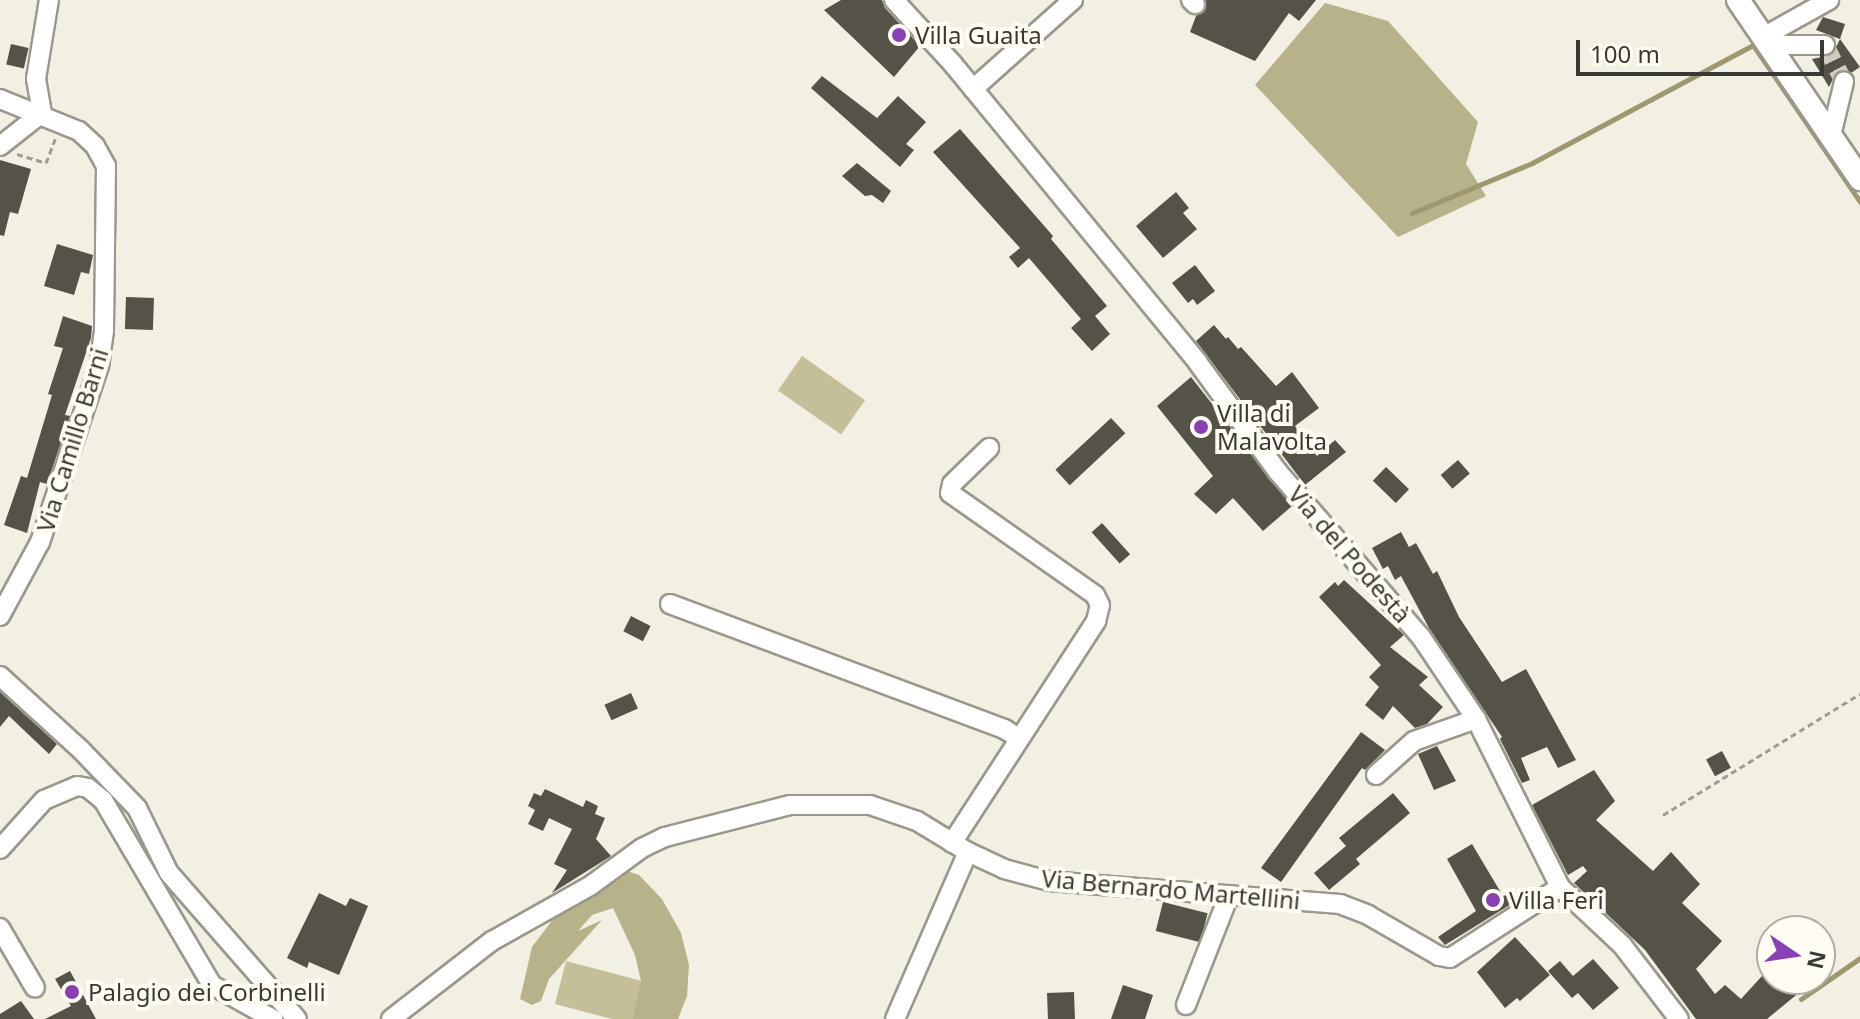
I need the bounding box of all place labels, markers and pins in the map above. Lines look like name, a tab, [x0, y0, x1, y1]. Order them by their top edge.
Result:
place label: Villa Guaita	[915, 21, 1042, 49]
marker: Villa Guaita	[890, 26, 908, 44]
place label: Villa di Malavolta	[1217, 399, 1327, 455]
marker: Villa di Malavolta	[1192, 418, 1210, 436]
place label: Villa Feri	[1509, 886, 1604, 914]
marker: Villa Feri	[1484, 891, 1502, 909]
place label: Palagio dei Corbinelli	[88, 978, 326, 1006]
marker: Palagio dei Corbinelli	[63, 983, 81, 1001]

